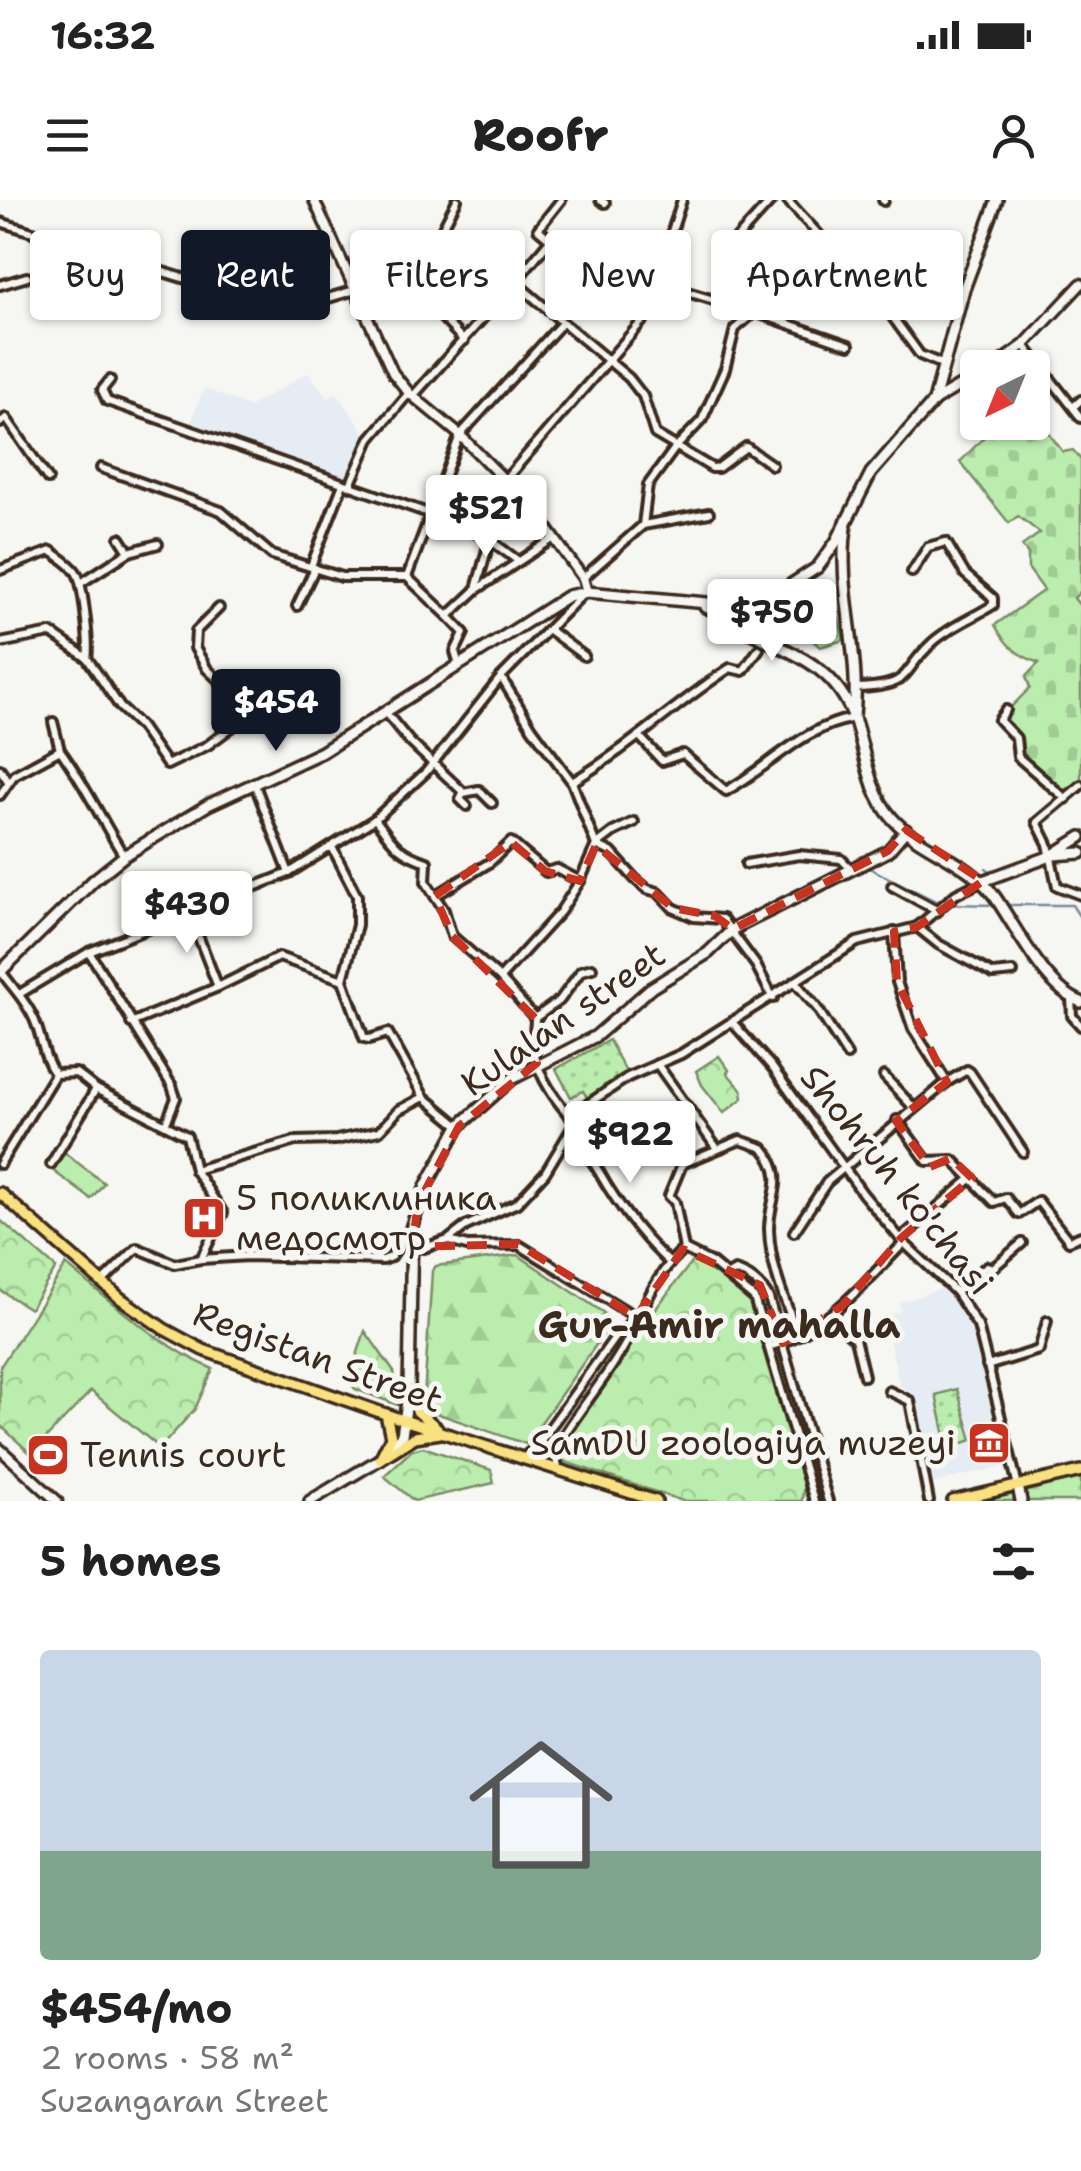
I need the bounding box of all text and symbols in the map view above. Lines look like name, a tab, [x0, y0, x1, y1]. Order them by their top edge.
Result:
text: 16:32	[50, 10, 155, 61]
text: Roofr	[472, 105, 609, 165]
icon: menu	[40, 108, 95, 163]
icon: person	[986, 108, 1041, 163]
chip: Buy	[30, 230, 161, 320]
chip: Rent	[181, 230, 330, 320]
chip: Filters	[350, 230, 525, 320]
chip: New	[545, 230, 691, 320]
chip: Apartment	[711, 230, 963, 320]
north arrow	[960, 350, 1050, 440]
map controls	[960, 350, 1050, 440]
pin: $521	[427, 475, 545, 560]
text: $521	[448, 486, 524, 529]
pin: $750	[713, 579, 831, 664]
text: $750	[729, 590, 815, 633]
pin: $454	[217, 669, 335, 754]
text: $454	[233, 680, 319, 723]
pin: $430	[128, 871, 246, 956]
text: $430	[143, 882, 231, 925]
street label: Kulalan street	[451, 931, 674, 1106]
street label: Shohruh ko'chasi	[790, 1055, 1005, 1304]
pin: $922	[571, 1101, 689, 1186]
text: $922	[586, 1112, 674, 1155]
place label: 5 поликлиника медосмотр	[236, 1174, 497, 1261]
hospital icon: 5 поликлиника медосмотр	[181, 1195, 227, 1241]
street label: Registan Street	[187, 1290, 449, 1423]
district label: Gur-Amir mahalla	[537, 1299, 901, 1350]
place label: SamDU zoologiya muzeyi	[531, 1419, 956, 1466]
museum icon: SamDU zoologiya muzeyi	[966, 1420, 1012, 1466]
place label: Tennis court	[80, 1431, 287, 1478]
sports icon: Tennis court	[25, 1432, 71, 1478]
text: 5 homes	[40, 1533, 221, 1589]
icon: filters	[986, 1534, 1041, 1589]
icon: home	[451, 1715, 631, 1895]
text: $454/mo	[40, 1980, 233, 2036]
text: 2 rooms · 58 m²	[40, 2036, 294, 2079]
text: Suzangaran Street	[40, 2079, 329, 2122]

